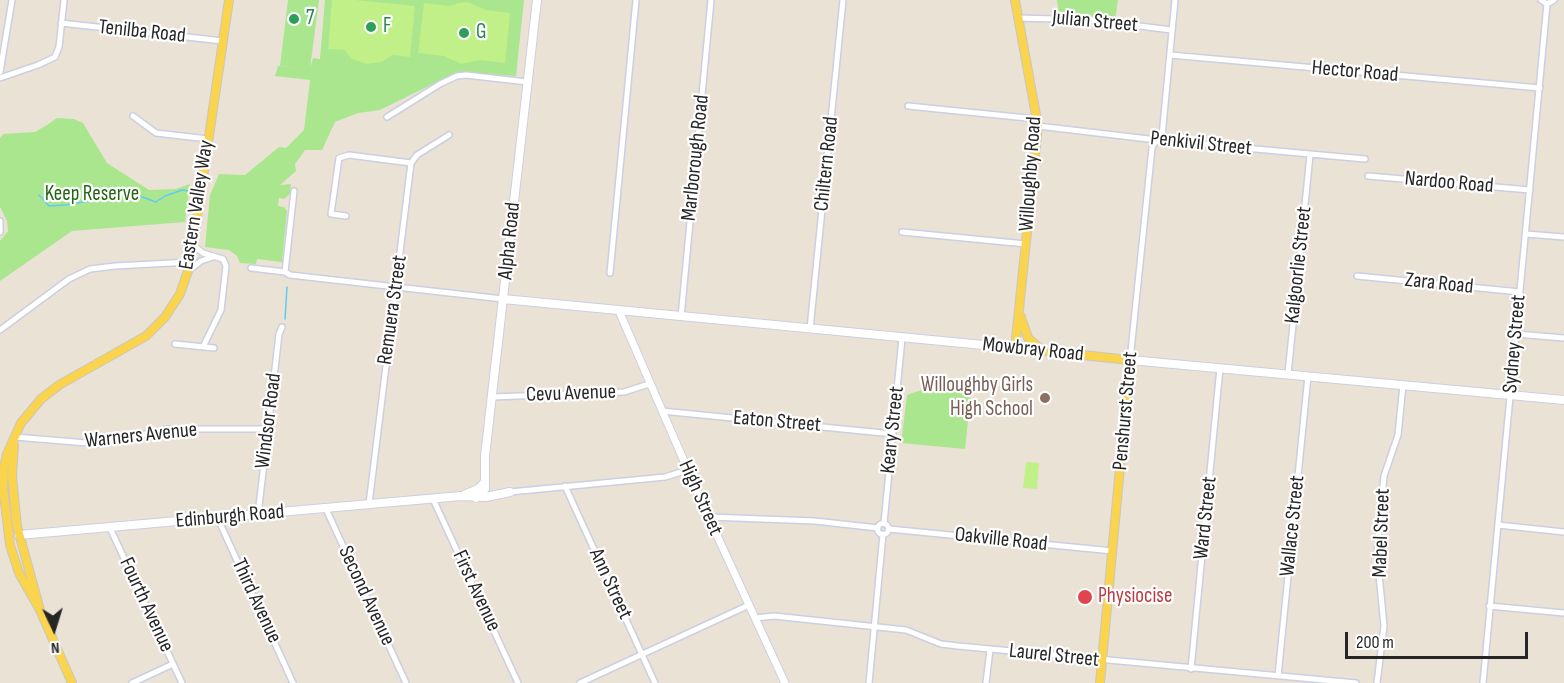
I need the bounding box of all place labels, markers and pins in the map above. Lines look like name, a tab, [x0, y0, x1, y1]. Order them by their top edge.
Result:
place label: 7	[306, 6, 314, 32]
marker: 7	[287, 12, 301, 26]
place label: F	[383, 14, 391, 40]
marker: F	[364, 20, 378, 34]
place label: G	[476, 20, 487, 46]
marker: G	[457, 26, 471, 40]
place label: Willoughby Girls High School	[921, 373, 1033, 423]
marker: Willoughby Girls High School	[1038, 391, 1052, 405]
place label: Physiocise	[1098, 584, 1172, 610]
marker: Physiocise	[1076, 588, 1094, 606]

